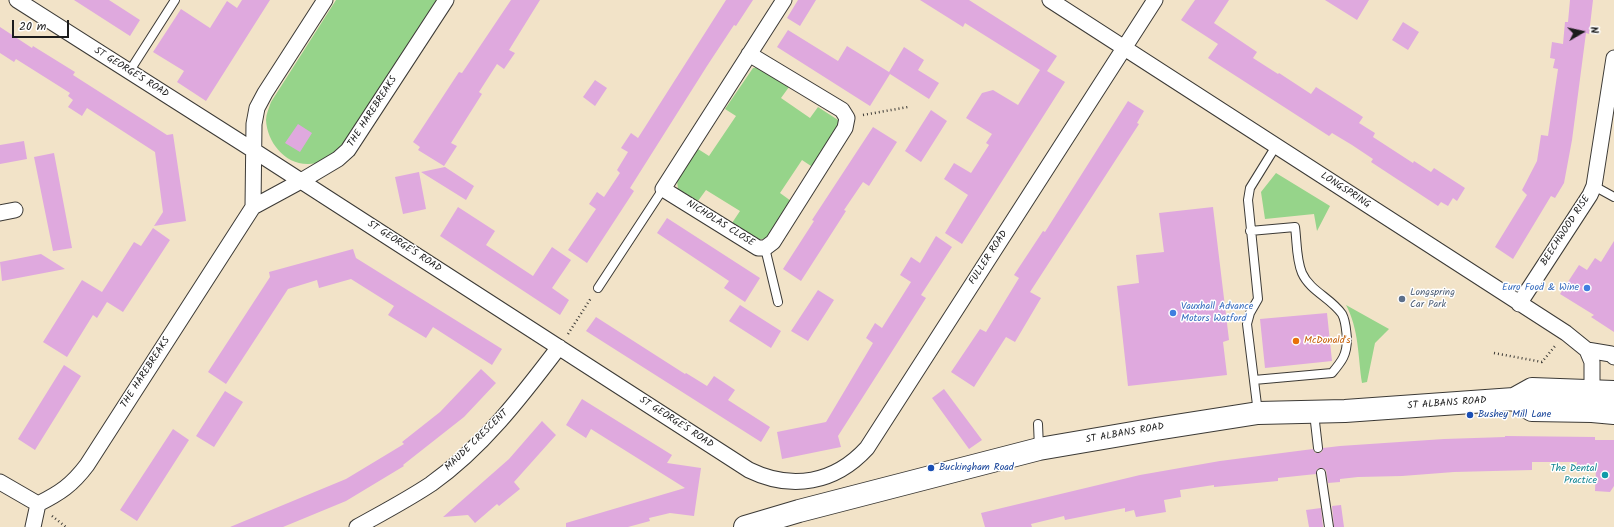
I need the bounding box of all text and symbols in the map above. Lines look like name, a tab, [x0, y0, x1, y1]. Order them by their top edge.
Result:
scale bar	[14, 12, 71, 38]
north arrow	[1562, 12, 1602, 52]
text: 20 m	[19, 17, 46, 36]
text: N	[1584, 25, 1603, 35]
street label: ST GEORGE'S ROAD	[91, 45, 171, 101]
street label: THE HAREBREAKS	[346, 74, 400, 150]
street label: LONGSPRING	[1318, 170, 1372, 212]
street label: BEECHWOOD RISE	[1539, 194, 1593, 268]
street label: NICHOLAS CLOSE	[684, 198, 756, 250]
street label: ST GEORGE'S ROAD	[365, 219, 443, 275]
street label: FULLER ROAD	[967, 229, 1011, 287]
place label: Euro Food & Wine	[1502, 282, 1579, 294]
marker: Euro Food & Wine	[1582, 283, 1592, 293]
place label: Longspring Car Park	[1410, 287, 1455, 310]
marker: Longspring Car Park	[1397, 294, 1407, 304]
place label: Vauxhall Advance Motors Watford	[1181, 301, 1253, 324]
marker: Vauxhall Advance Motors Watford	[1168, 308, 1178, 318]
street label: THE HAREBREAKS	[119, 335, 173, 411]
place label: McDonald's	[1304, 335, 1350, 347]
marker: McDonald's	[1291, 336, 1301, 346]
street label: ST GEORGE'S ROAD	[637, 395, 715, 451]
street label: ST ALBANS ROAD	[1407, 395, 1487, 413]
street label: MAUDE CRESCENT	[443, 408, 511, 474]
place label: Bushey Mill Lane	[1478, 409, 1551, 421]
marker: Bushey Mill Lane	[1465, 410, 1475, 420]
street label: ST ALBANS ROAD	[1085, 421, 1165, 447]
place label: Buckingham Road	[939, 462, 1014, 474]
marker: Buckingham Road	[926, 463, 936, 473]
place label: The Dental Practice	[1550, 463, 1597, 486]
marker: The Dental Practice	[1600, 470, 1610, 480]

